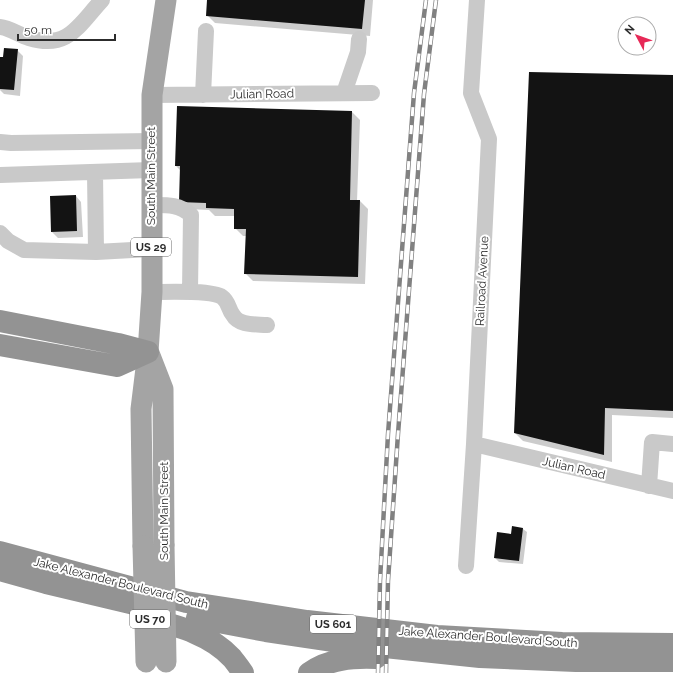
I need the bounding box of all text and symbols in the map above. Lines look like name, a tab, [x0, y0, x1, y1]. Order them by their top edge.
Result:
scale bar	[18, 16, 115, 42]
north arrow	[617, 16, 657, 56]
text: N	[622, 22, 637, 37]
text: 50 m	[24, 23, 52, 37]
street label: Julian Road	[230, 86, 294, 102]
street label: South Main Street	[144, 127, 158, 225]
street label: Railroad Avenue	[473, 236, 491, 326]
road number: US 29	[131, 238, 171, 256]
street label: Julian Road	[541, 454, 607, 482]
street label: South Main Street	[157, 462, 171, 560]
street label: Jake Alexander Boulevard South	[32, 554, 210, 612]
road number: US 70	[130, 610, 170, 628]
road number: US 601	[310, 615, 356, 633]
street label: Jake Alexander Boulevard South	[398, 624, 578, 650]

